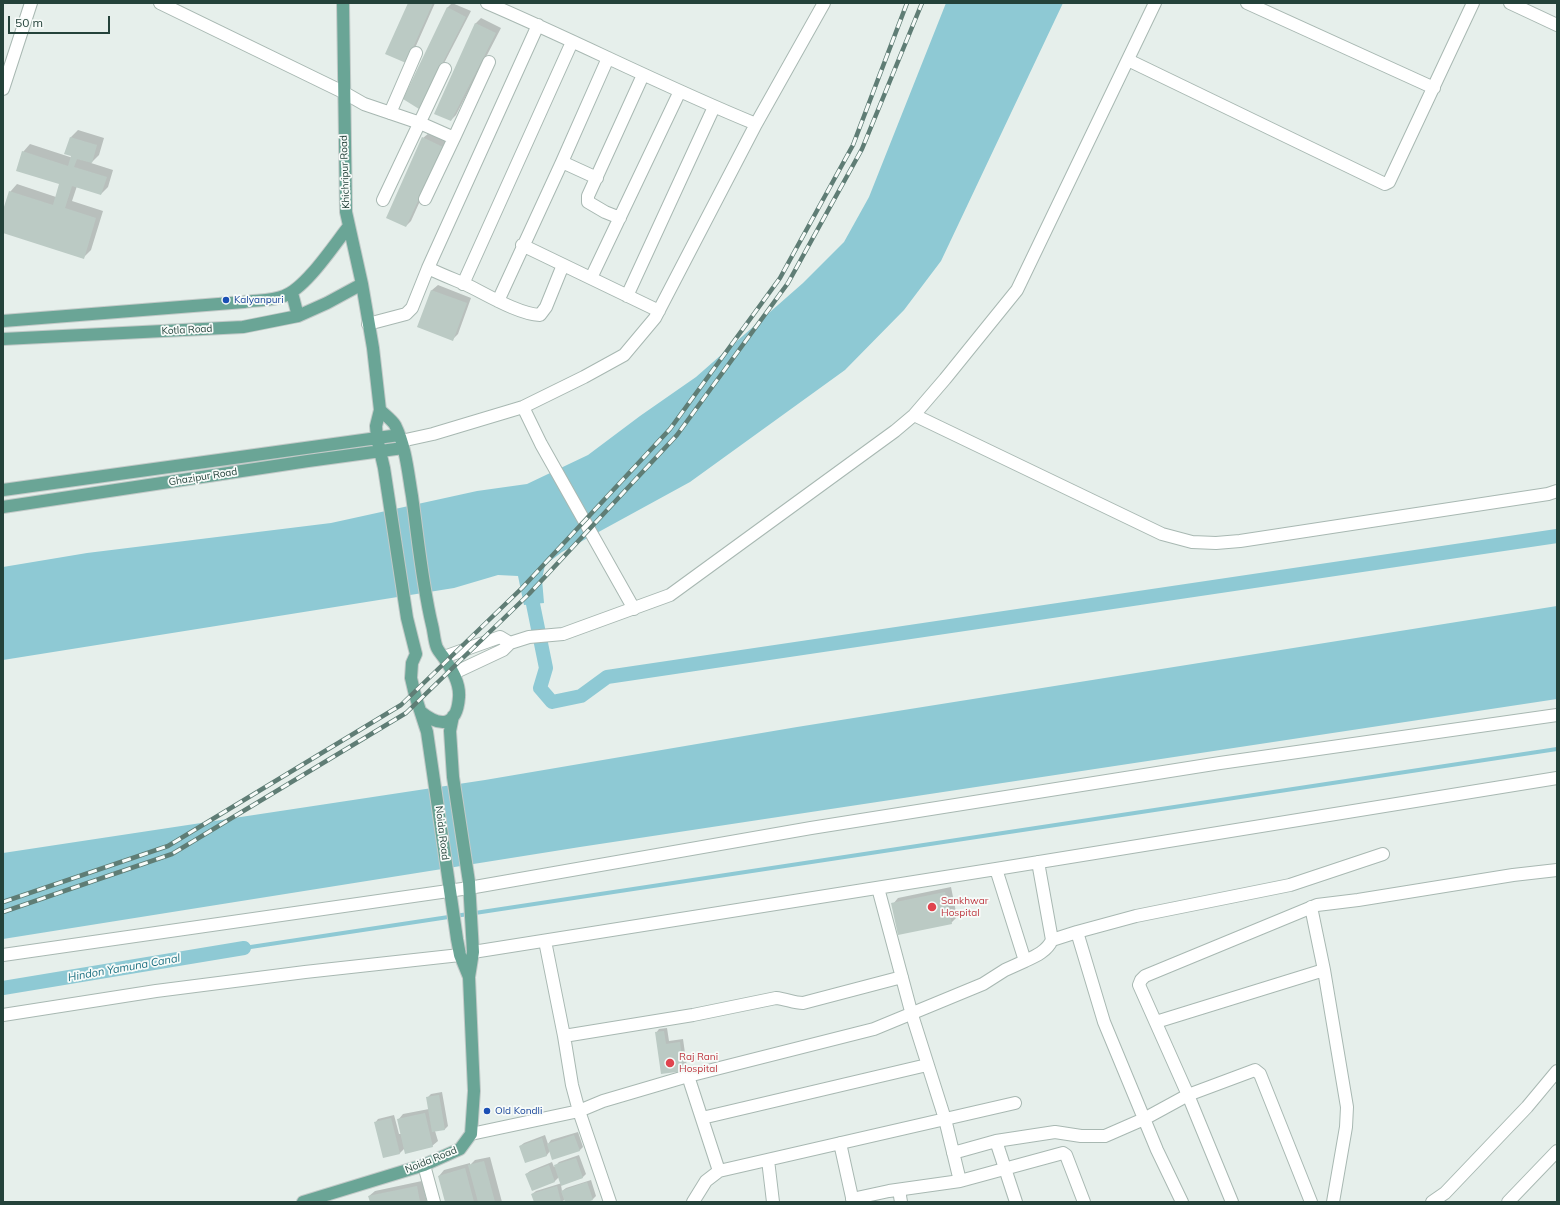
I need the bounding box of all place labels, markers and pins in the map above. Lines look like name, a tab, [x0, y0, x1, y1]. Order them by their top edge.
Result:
place label: Kalyanpuri	[234, 294, 284, 306]
marker: Kalyanpuri	[221, 295, 231, 305]
place label: Sankhwar Hospital	[941, 895, 988, 918]
marker: Sankhwar Hospital	[926, 901, 938, 913]
place label: Raj Rani Hospital	[679, 1051, 718, 1074]
marker: Raj Rani Hospital	[664, 1057, 676, 1069]
place label: Old Kondli	[495, 1105, 542, 1117]
marker: Old Kondli	[482, 1106, 492, 1116]

